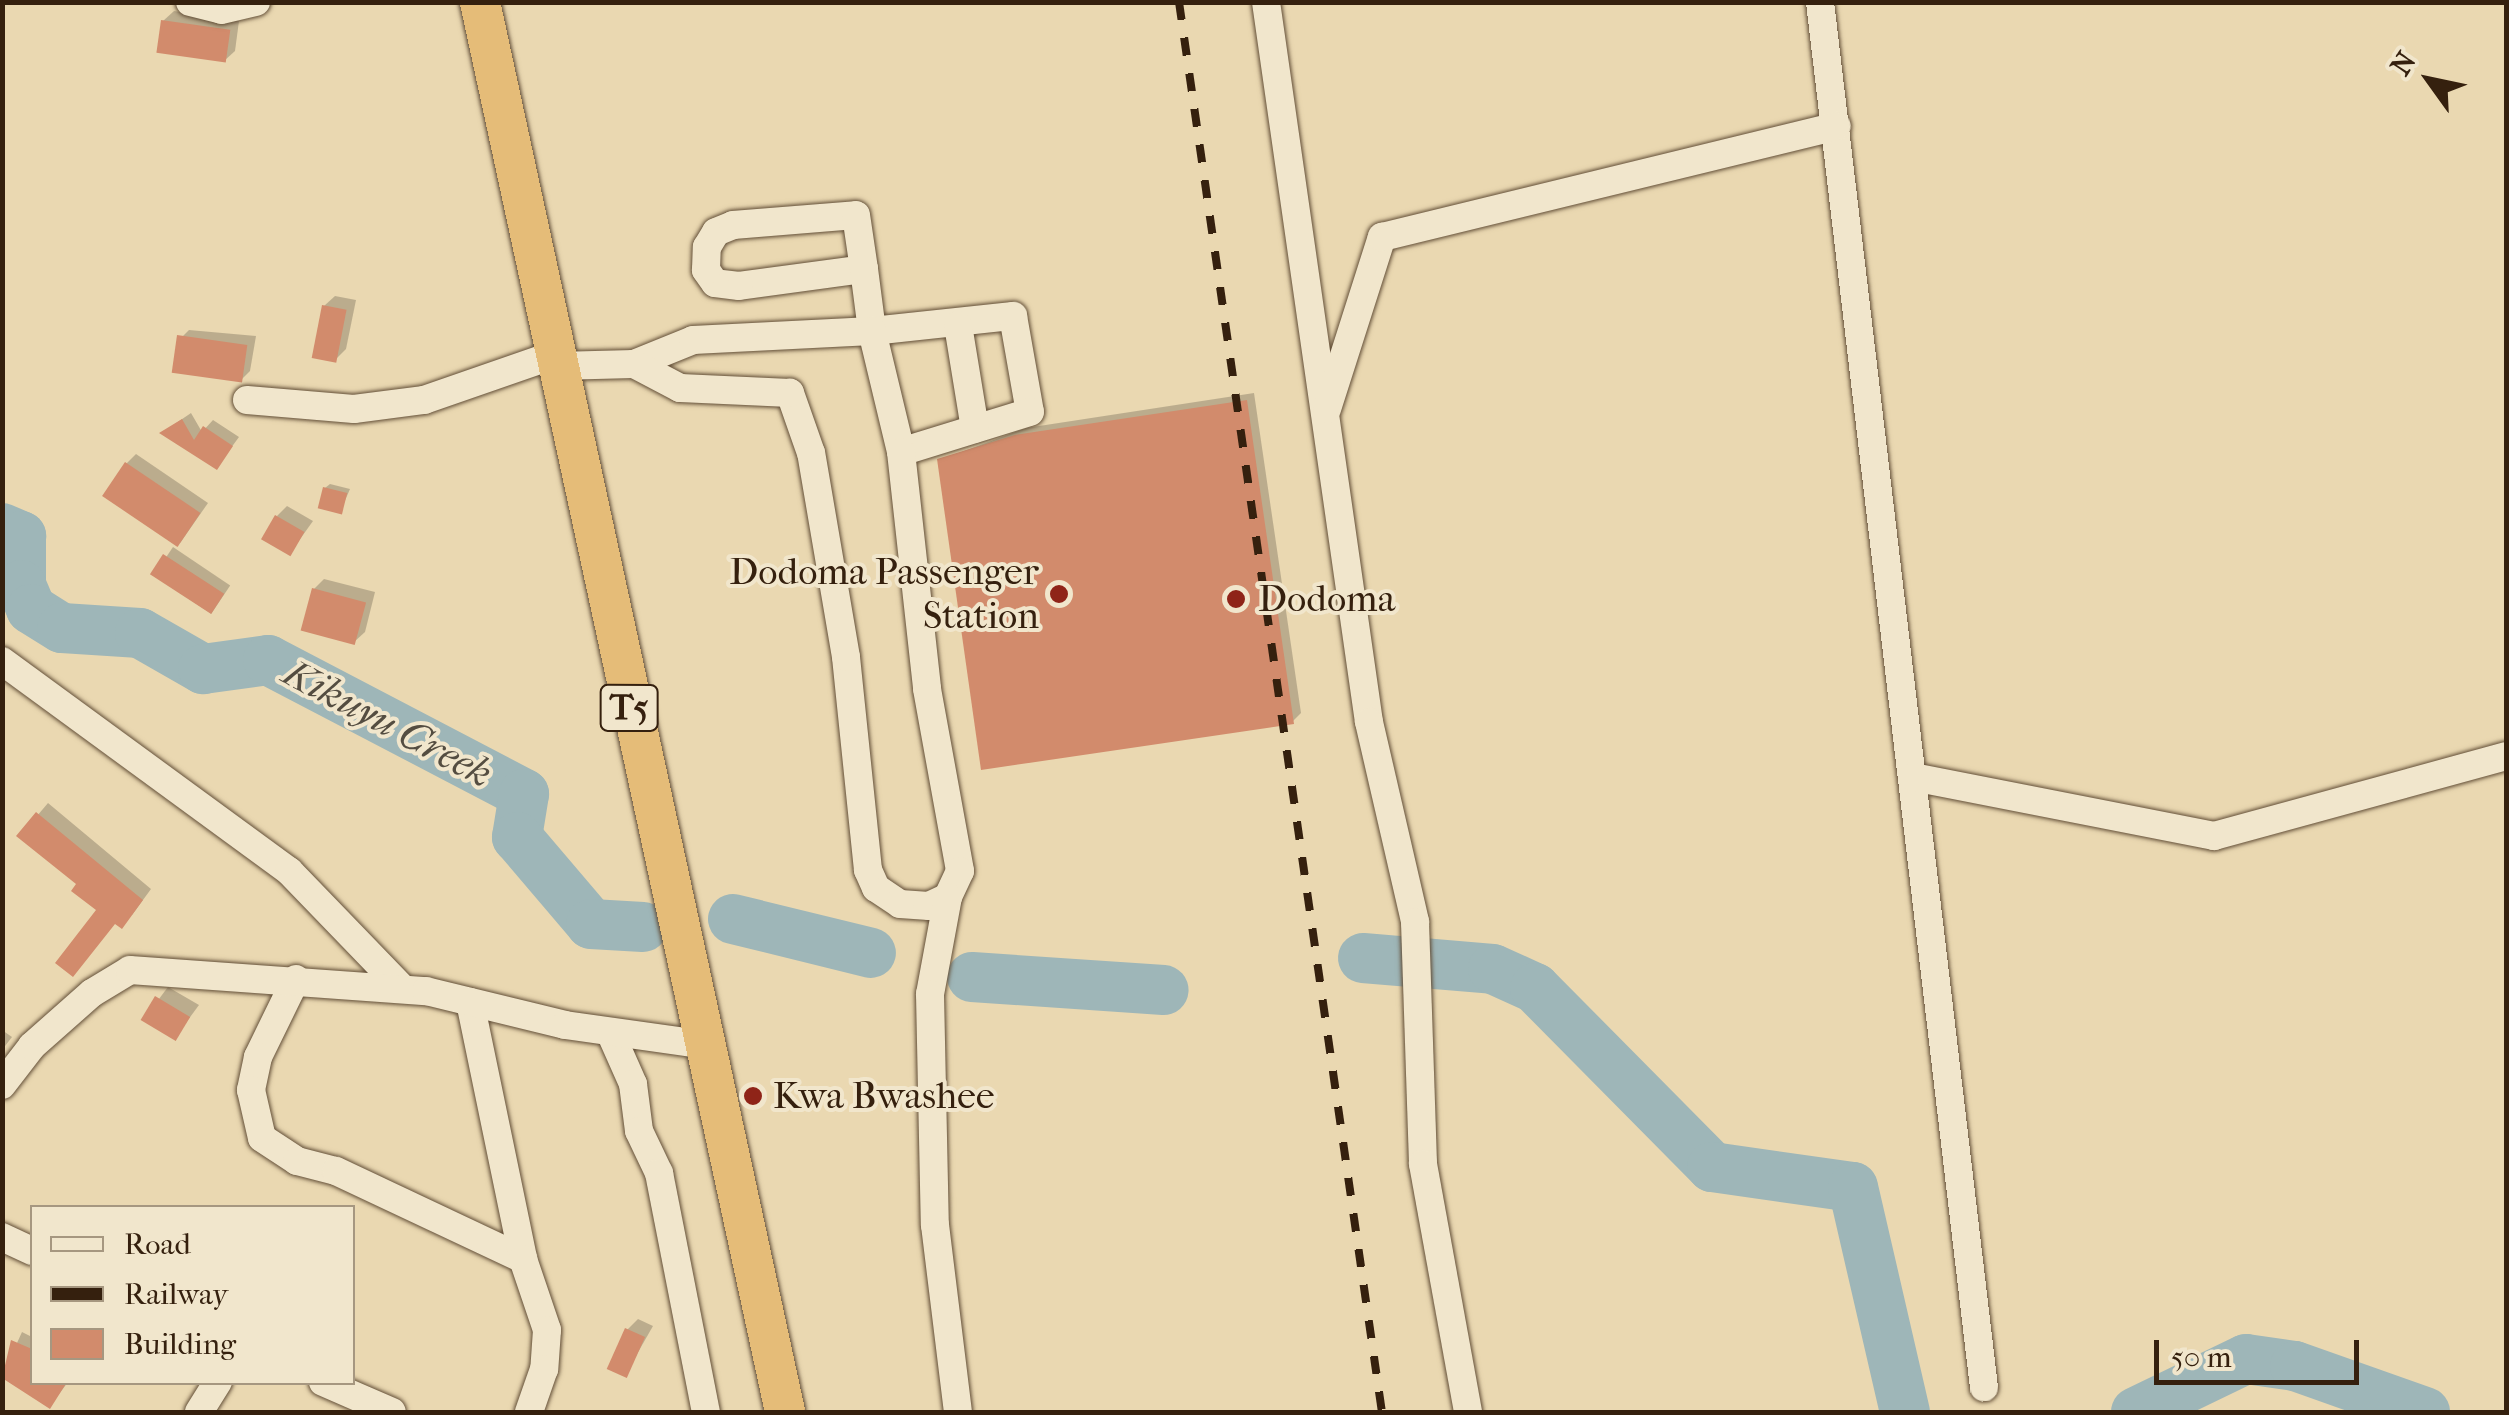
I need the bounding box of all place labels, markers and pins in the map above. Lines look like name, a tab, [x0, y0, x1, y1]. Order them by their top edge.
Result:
place label: Dodoma Passenger Station	[729, 549, 1039, 638]
place label: Dodoma	[1258, 576, 1395, 622]
marker: Dodoma Passenger Station	[1048, 583, 1070, 605]
marker: Dodoma	[1223, 586, 1249, 612]
place label: Kwa Bwashee	[773, 1073, 995, 1119]
marker: Kwa Bwashee	[742, 1085, 764, 1107]

